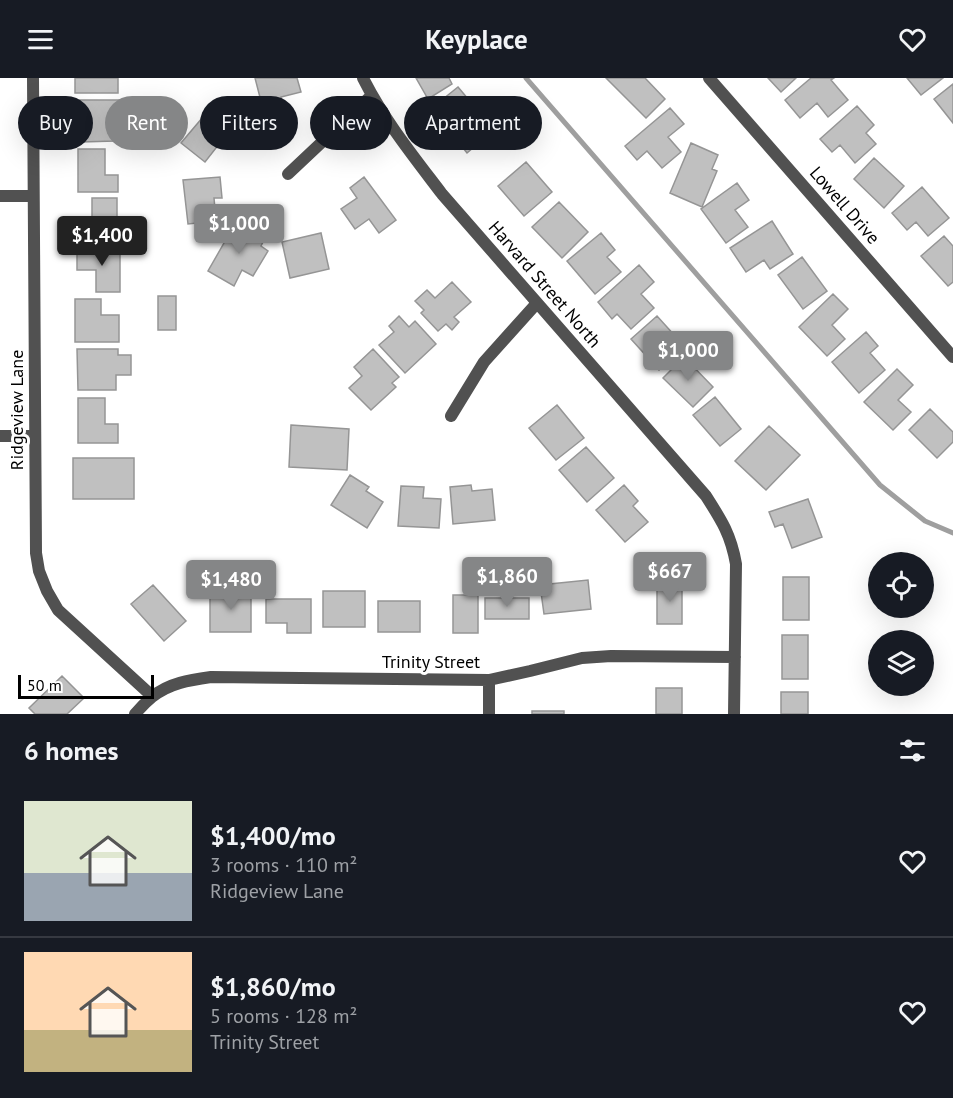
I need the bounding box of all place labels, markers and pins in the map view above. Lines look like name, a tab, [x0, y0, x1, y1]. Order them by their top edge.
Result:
pin: $1,000	[190, 204, 288, 255]
pin: $1,400	[53, 216, 151, 267]
pin: $1,000	[639, 331, 737, 382]
pin: $667	[634, 552, 706, 603]
pin: $1,860	[458, 557, 556, 608]
pin: $1,480	[182, 560, 280, 611]

